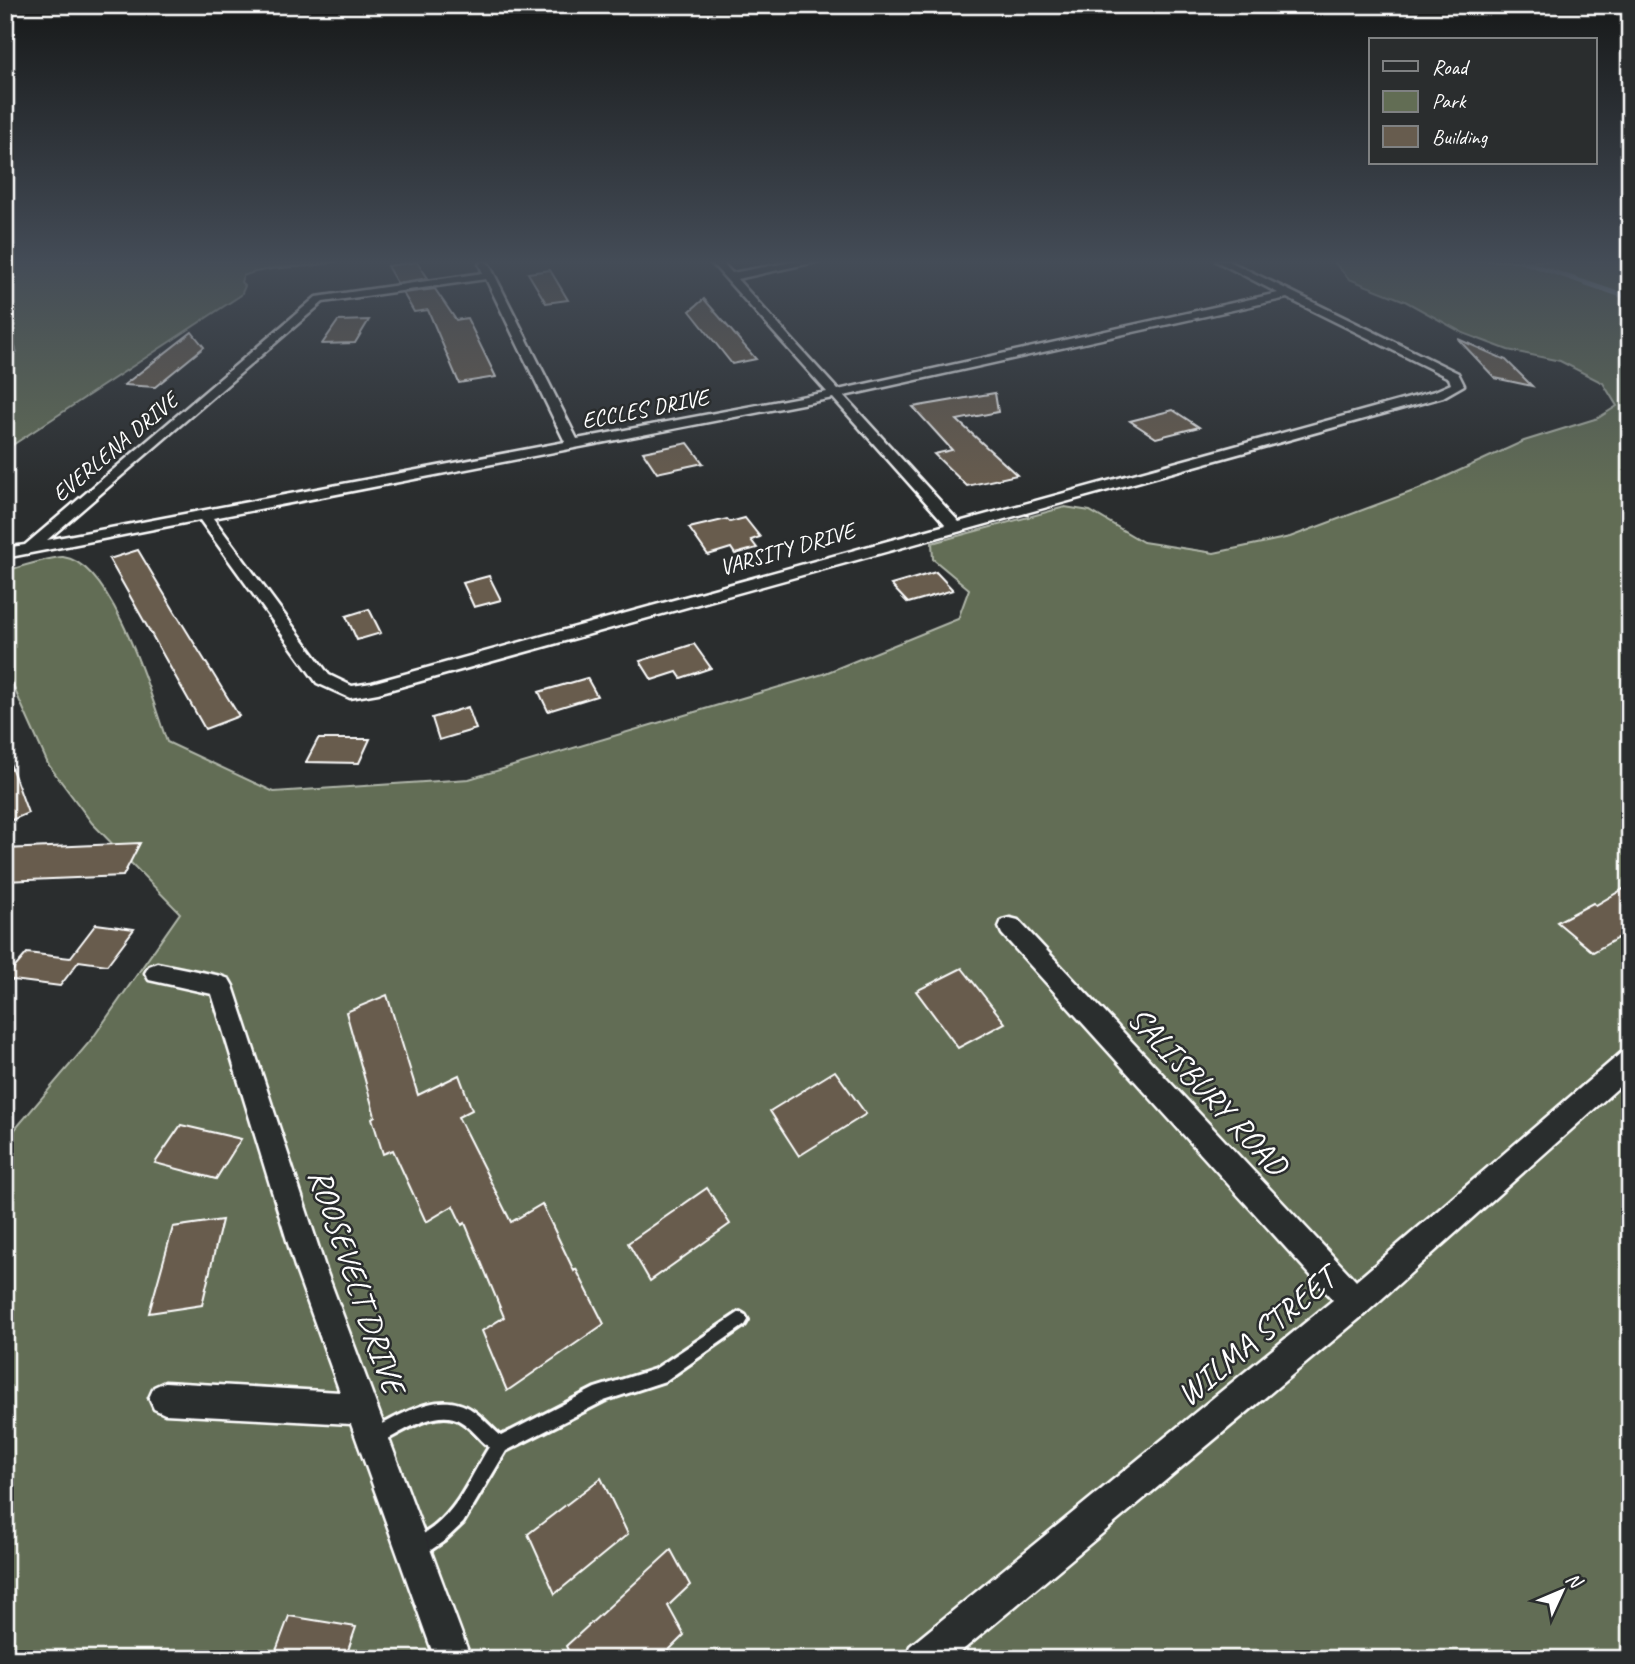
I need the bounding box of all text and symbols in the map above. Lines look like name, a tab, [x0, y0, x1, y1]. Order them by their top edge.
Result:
legend	[1369, 38, 1596, 164]
text: Road	[1432, 54, 1471, 80]
text: Park	[1432, 88, 1467, 114]
text: Building	[1432, 124, 1489, 150]
street label: ECCLES DRIVE	[579, 382, 714, 435]
street label: EVERLENA DRIVE	[46, 384, 187, 508]
street label: VARSITY DRIVE	[716, 515, 860, 582]
street label: SALISBURY ROAD	[1119, 997, 1299, 1187]
street label: ROOSEVELT DRIVE	[299, 1163, 416, 1402]
street label: WILMA STREET	[1168, 1253, 1350, 1415]
north arrow	[1526, 1556, 1596, 1626]
text: N	[1561, 1567, 1588, 1595]

